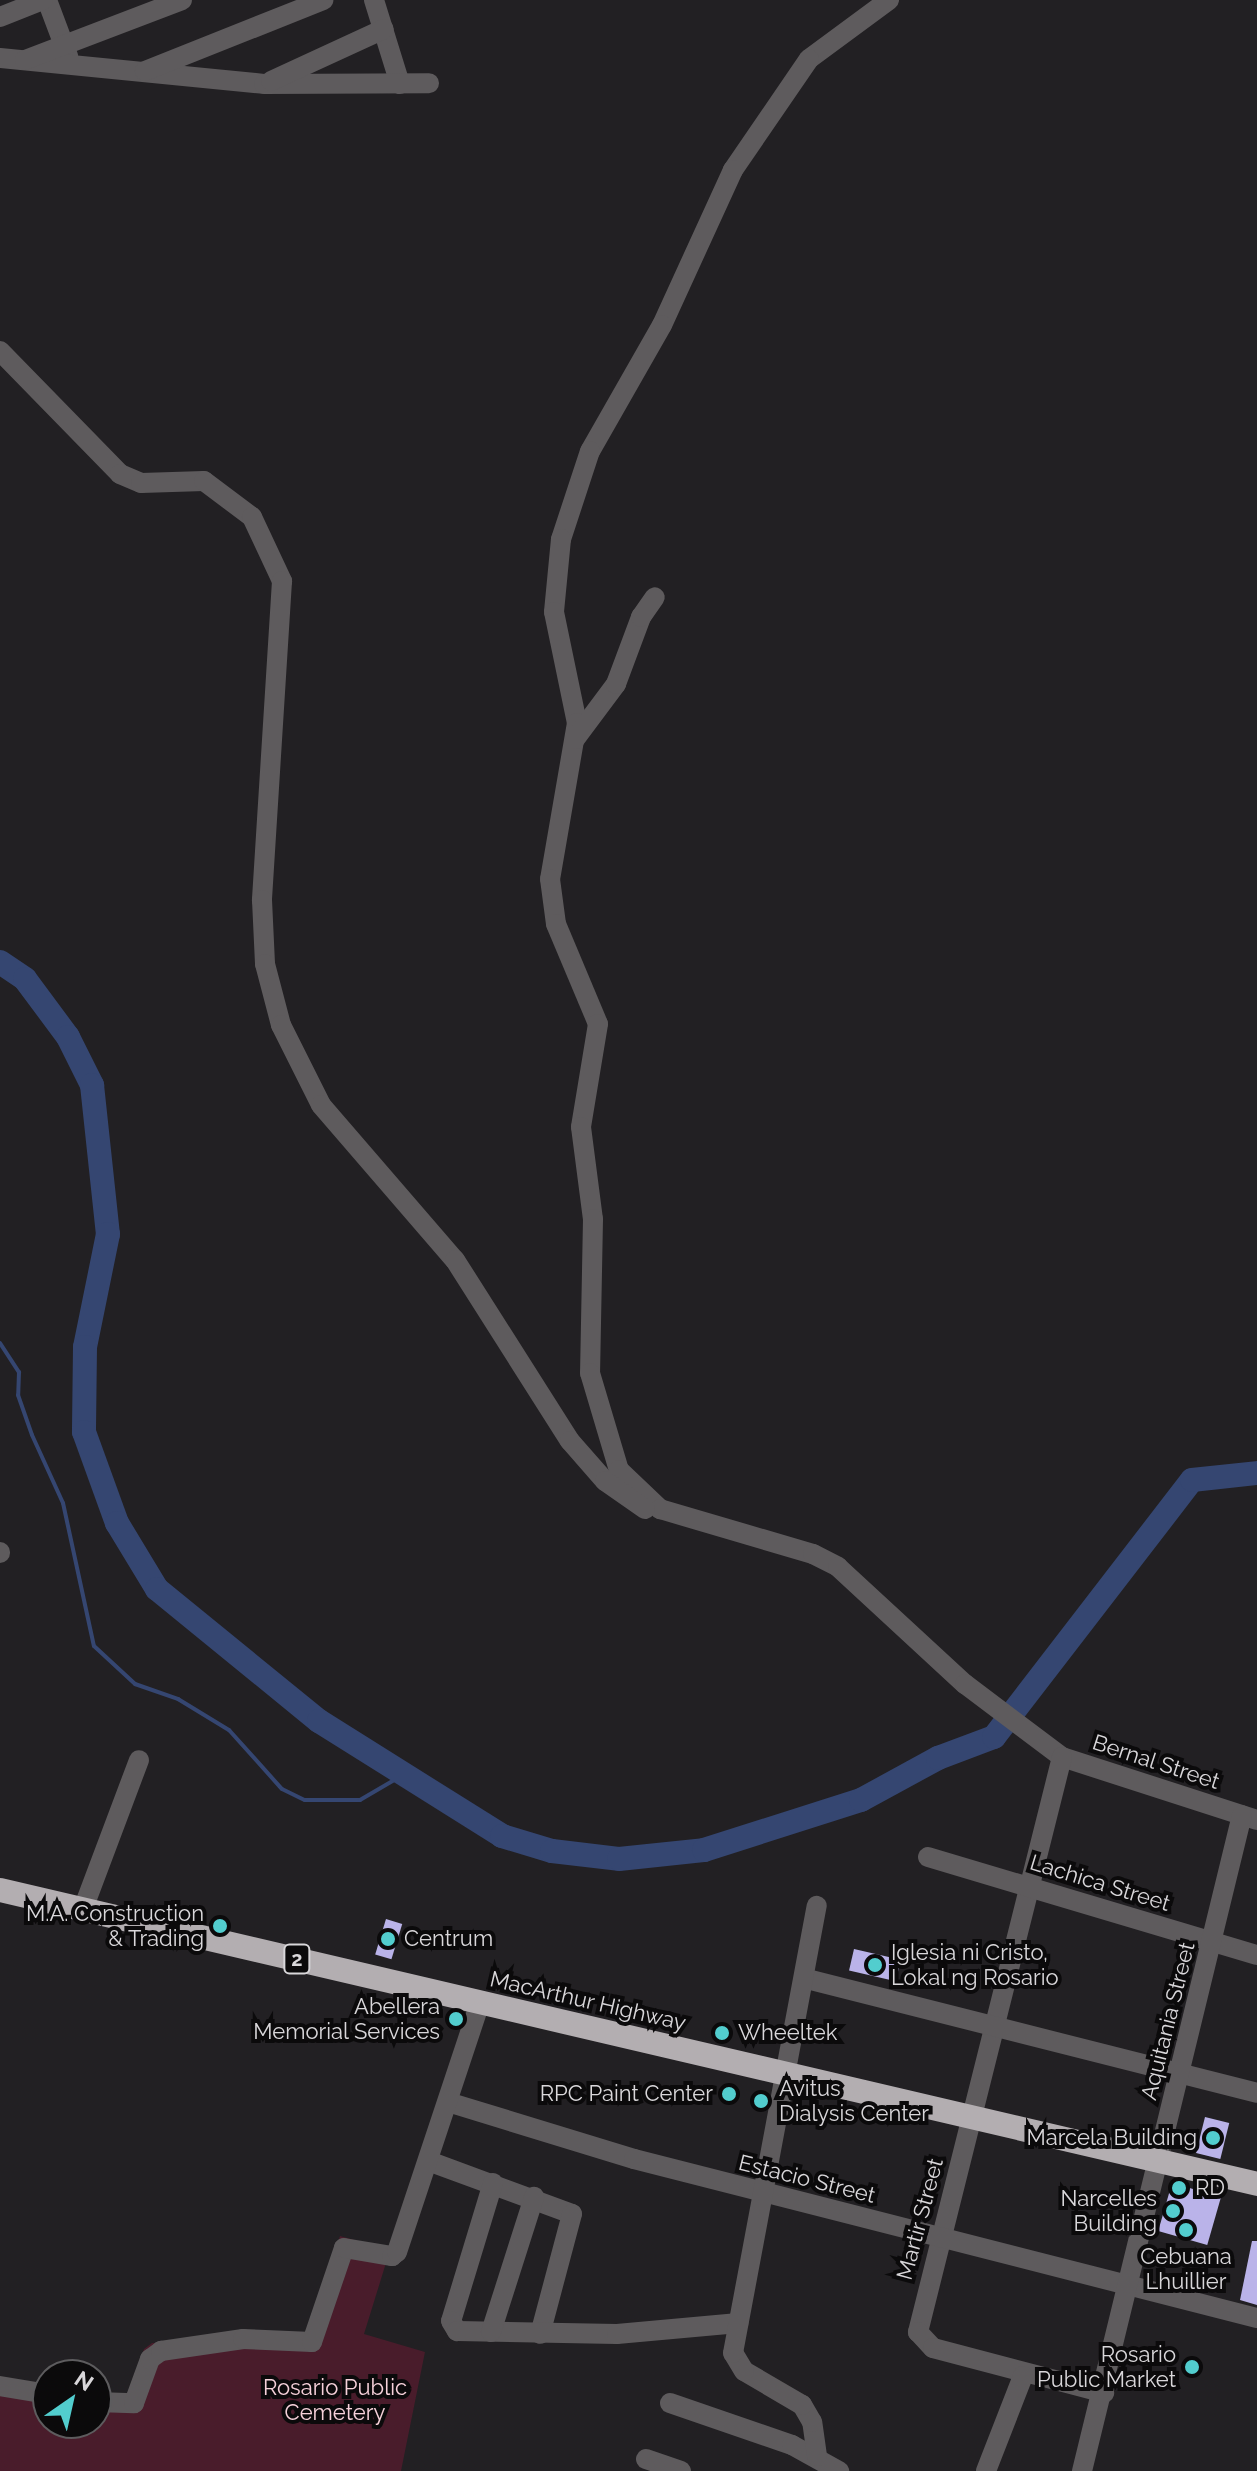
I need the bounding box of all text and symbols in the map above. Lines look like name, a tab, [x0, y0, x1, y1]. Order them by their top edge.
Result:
street label: Bernal Street	[1089, 1729, 1223, 1795]
street label: Lachica Street	[1027, 1849, 1173, 1917]
place label: M.A. Construction & Trading	[26, 1900, 204, 1952]
marker: M.A. Construction & Trading	[211, 1917, 229, 1935]
place label: Centrum	[404, 1926, 493, 1952]
marker: Centrum	[379, 1930, 397, 1948]
place label: Iglesia ni Cristo, Lokal ng Rosario	[891, 1939, 1059, 1990]
street label: Aquitania Street	[1136, 1939, 1200, 2103]
road number: 2	[283, 1943, 311, 1975]
marker: Iglesia ni Cristo, Lokal ng Rosario	[866, 1956, 884, 1974]
street label: MacArthur Highway	[487, 1966, 689, 2036]
place label: Abellera Memorial Services	[253, 1993, 440, 2044]
marker: Abellera Memorial Services	[447, 2010, 465, 2028]
place label: Wheeltek	[738, 2020, 837, 2046]
marker: Wheeltek	[713, 2024, 731, 2042]
place label: Avitus Dialysis Center	[779, 2075, 929, 2126]
place label: RPC Paint Center	[540, 2081, 713, 2107]
marker: RPC Paint Center	[720, 2085, 738, 2103]
marker: Avitus Dialysis Center	[750, 2090, 772, 2112]
place label: Marcela Building	[1027, 2125, 1197, 2151]
marker: Marcela Building	[1204, 2129, 1222, 2147]
street label: Estacio Street	[736, 2149, 878, 2209]
street label: Martir Street	[891, 2155, 949, 2283]
place label: RD	[1195, 2175, 1225, 2201]
marker: RD	[1170, 2179, 1188, 2197]
place label: Narcelles Building	[1060, 2185, 1157, 2236]
marker: Narcelles Building	[1164, 2202, 1182, 2220]
marker: Cebuana Lhuillier	[1177, 2221, 1195, 2239]
place label: Cebuana Lhuillier	[1140, 2243, 1232, 2294]
place label: Rosario Public Market	[1037, 2341, 1176, 2392]
marker: Rosario Public Market	[1183, 2358, 1201, 2376]
north arrow	[32, 2359, 112, 2439]
text: N	[70, 2365, 99, 2396]
park label: Rosario Public Cemetery	[263, 2374, 407, 2426]

